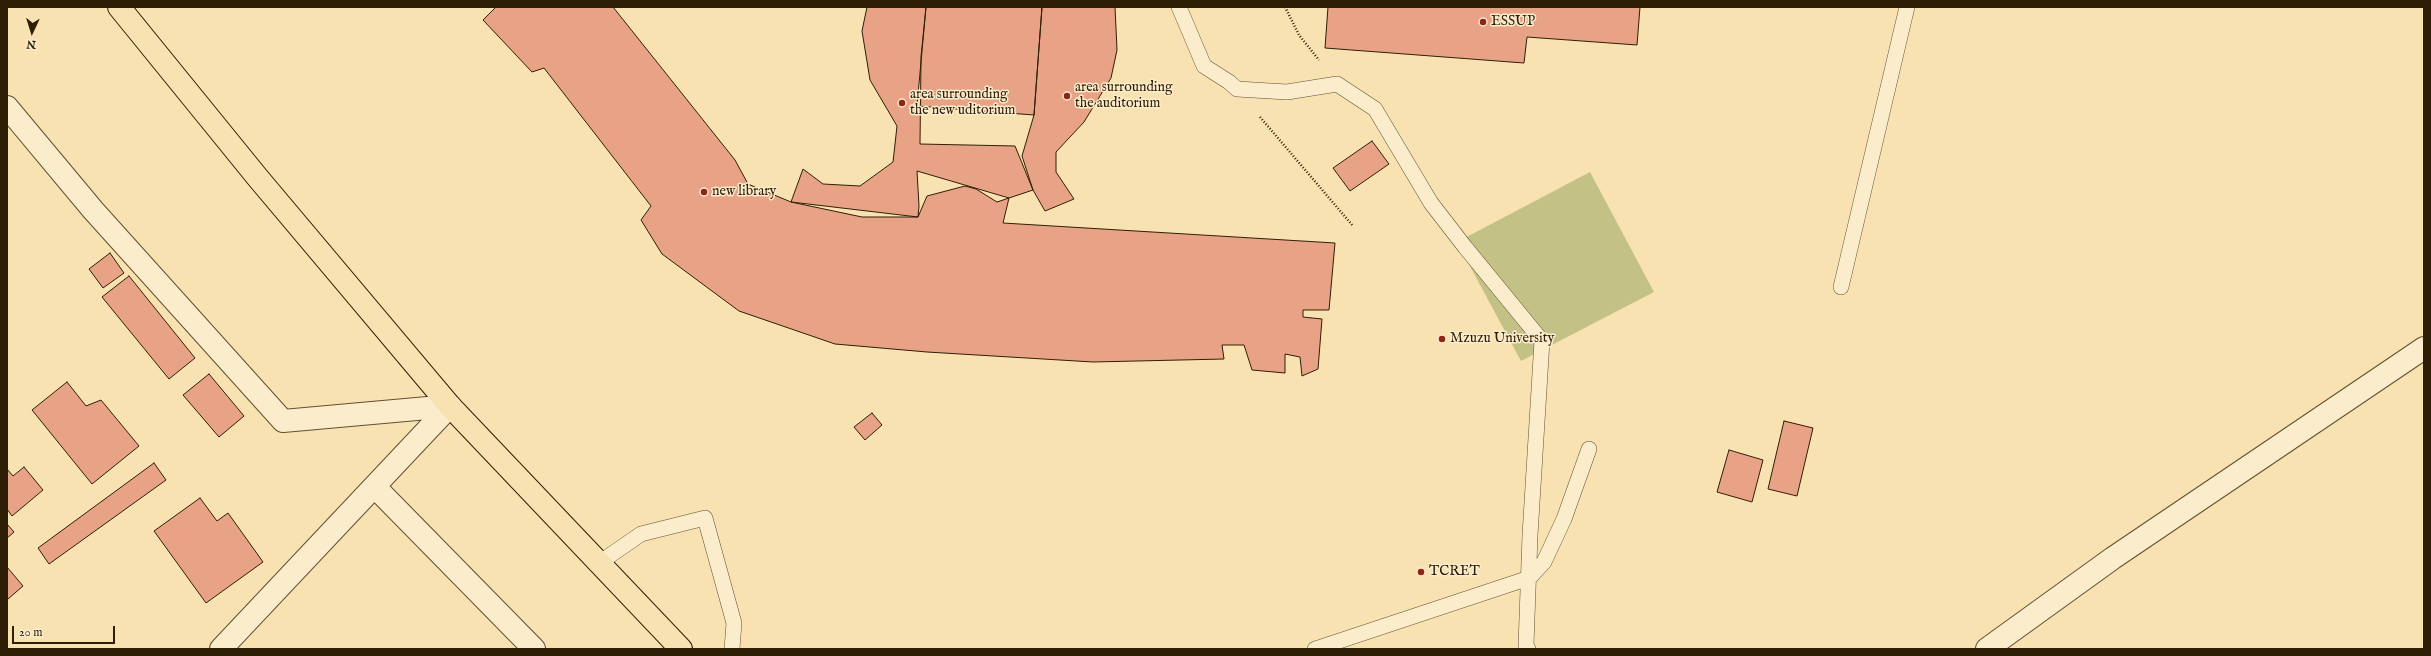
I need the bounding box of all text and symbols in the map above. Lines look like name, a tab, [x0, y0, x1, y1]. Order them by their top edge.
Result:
north arrow	[12, 12, 52, 52]
place label: ESSUP	[1491, 14, 1535, 30]
marker: ESSUP	[1478, 17, 1488, 27]
text: N	[26, 37, 36, 51]
place label: area surrounding the auditorium	[1075, 80, 1173, 112]
place label: area surrounding the new uditorium	[910, 87, 1015, 120]
marker: area surrounding the auditorium	[1062, 91, 1072, 101]
marker: area surrounding the new uditorium	[897, 98, 907, 108]
place label: new library	[712, 184, 776, 200]
marker: new library	[699, 187, 709, 197]
place label: Mzuzu University	[1450, 331, 1554, 347]
marker: Mzuzu University	[1437, 334, 1447, 344]
place label: TCRET	[1429, 564, 1480, 580]
marker: TCRET	[1416, 567, 1426, 577]
scale bar	[14, 618, 117, 644]
text: 20 m	[19, 625, 42, 640]

